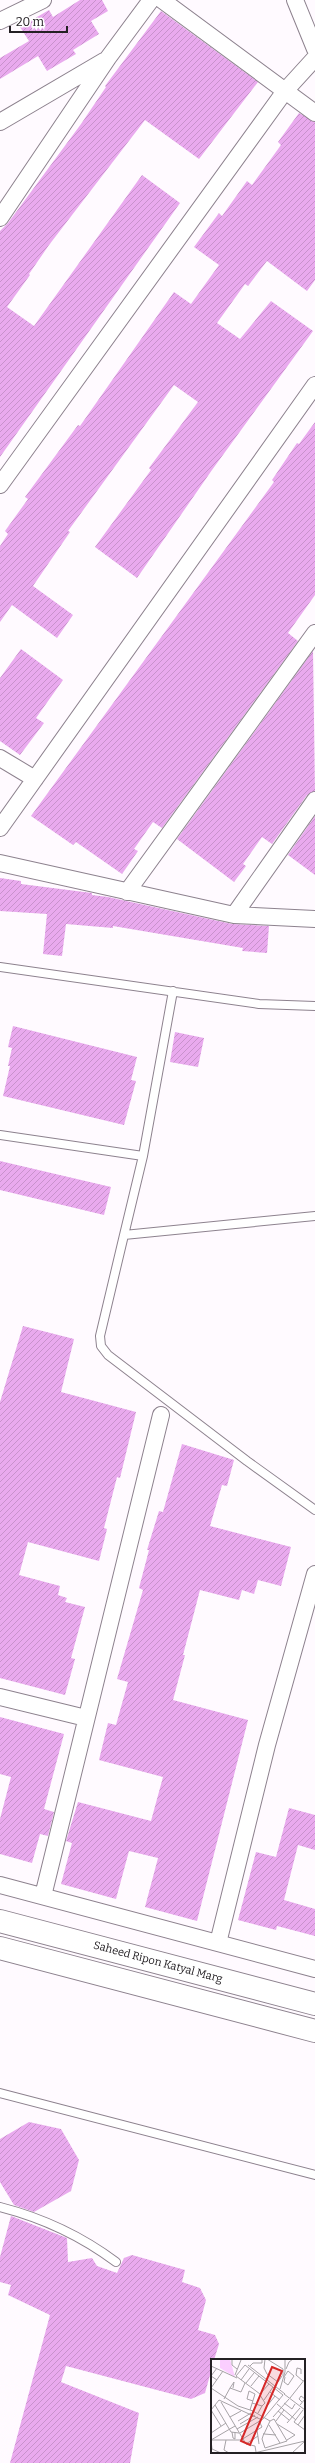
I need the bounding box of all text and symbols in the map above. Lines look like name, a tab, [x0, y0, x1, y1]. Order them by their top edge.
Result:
scale bar	[10, 8, 67, 34]
text: 20 m	[16, 15, 45, 29]
street label: Saheed Ripon Katyal Marg	[92, 1939, 224, 1985]
inset map	[211, 2359, 305, 2453]

